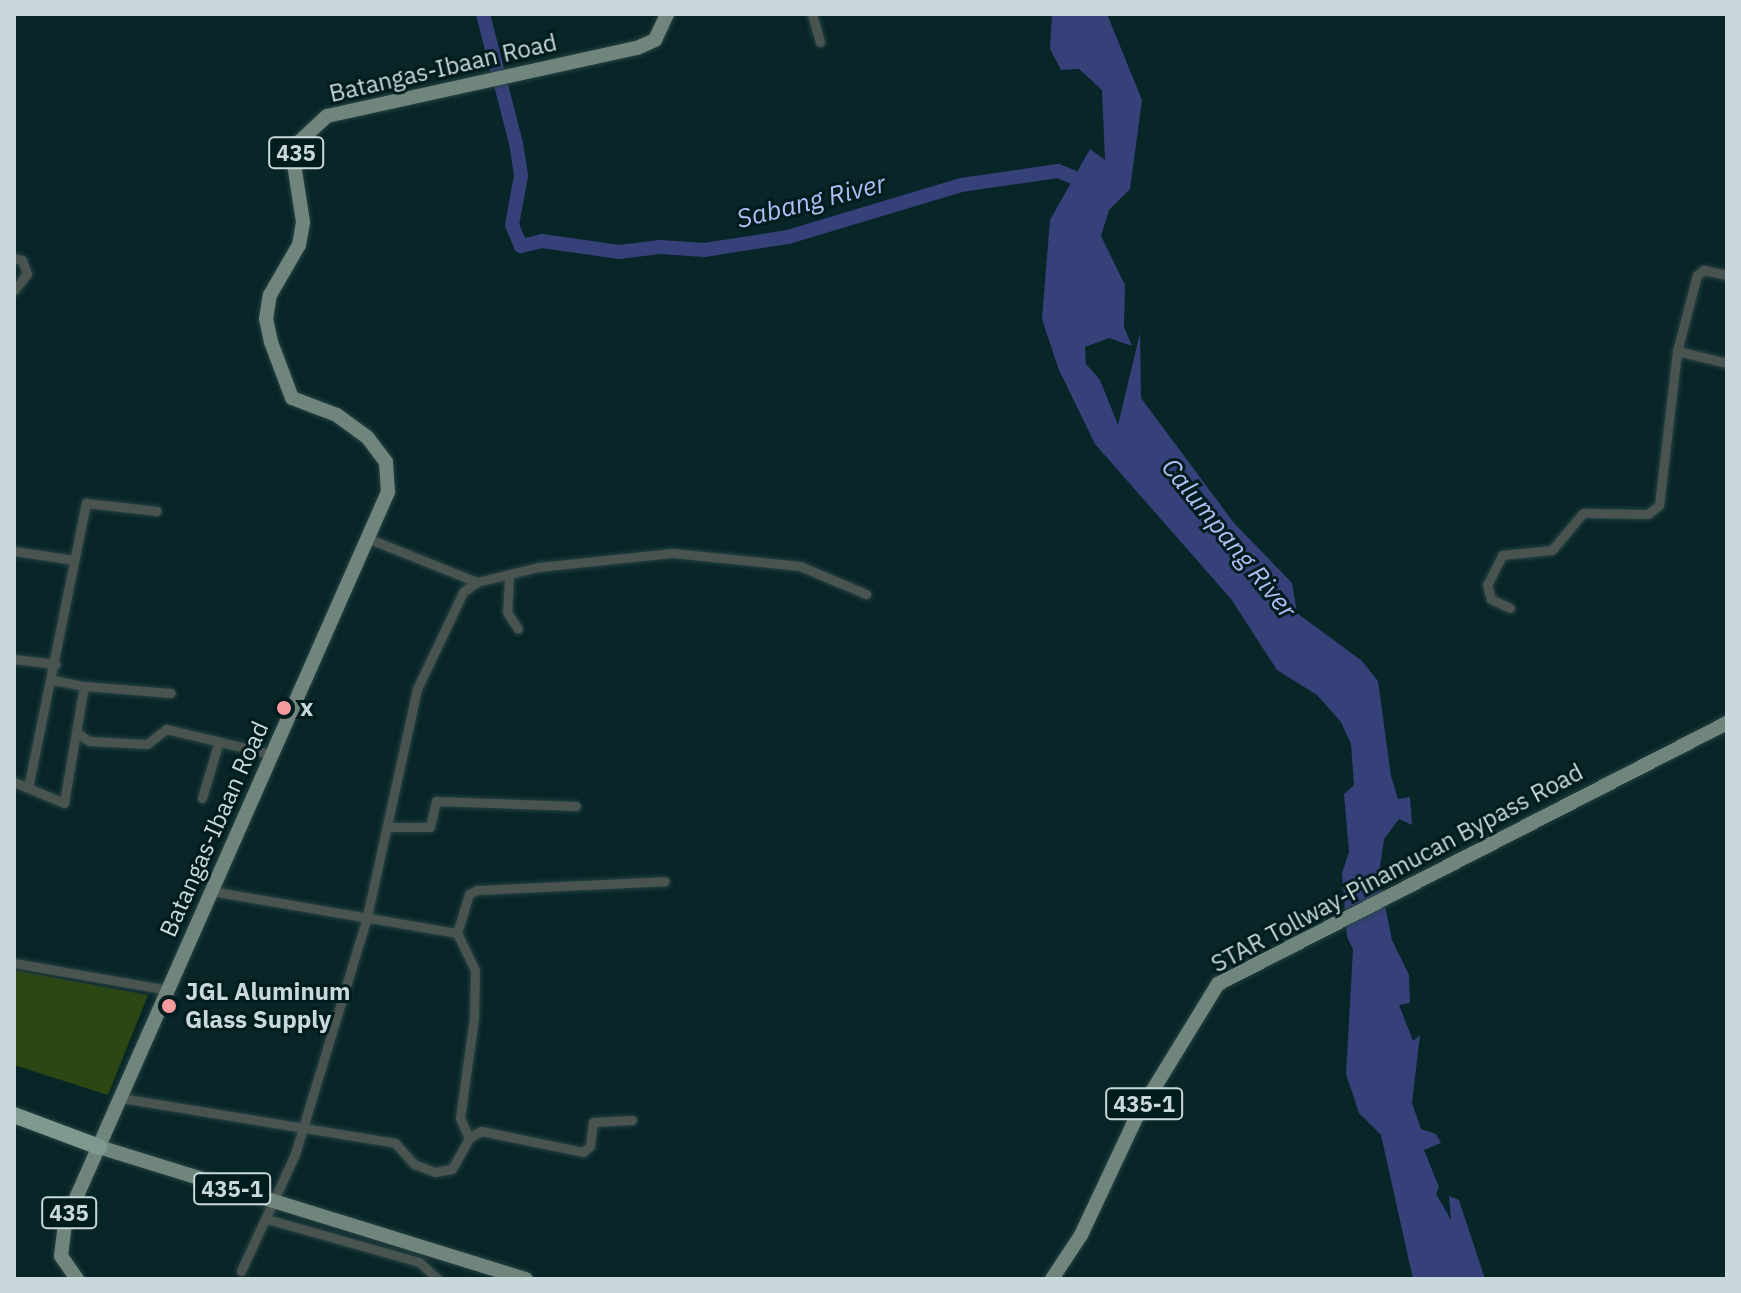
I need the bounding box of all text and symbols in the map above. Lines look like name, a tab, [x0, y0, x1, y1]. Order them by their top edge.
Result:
street label: Batangas-Ibaan Road	[326, 28, 560, 108]
road number: 435	[268, 135, 324, 171]
water label: Sabang River	[733, 167, 889, 235]
water label: Calumpang River	[1155, 452, 1303, 624]
place label: x	[300, 694, 313, 722]
marker: x	[275, 699, 293, 717]
street label: Batangas-Ibaan Road	[154, 717, 274, 941]
street label: STAR Tollway-Pinamucan Bypass Road	[1206, 757, 1588, 979]
place label: JGL Aluminum Glass Supply	[185, 978, 350, 1034]
marker: JGL Aluminum Glass Supply	[160, 997, 178, 1015]
road number: 435-1	[1104, 1086, 1184, 1122]
road number: 435-1	[192, 1171, 272, 1207]
road number: 435	[41, 1195, 97, 1231]

